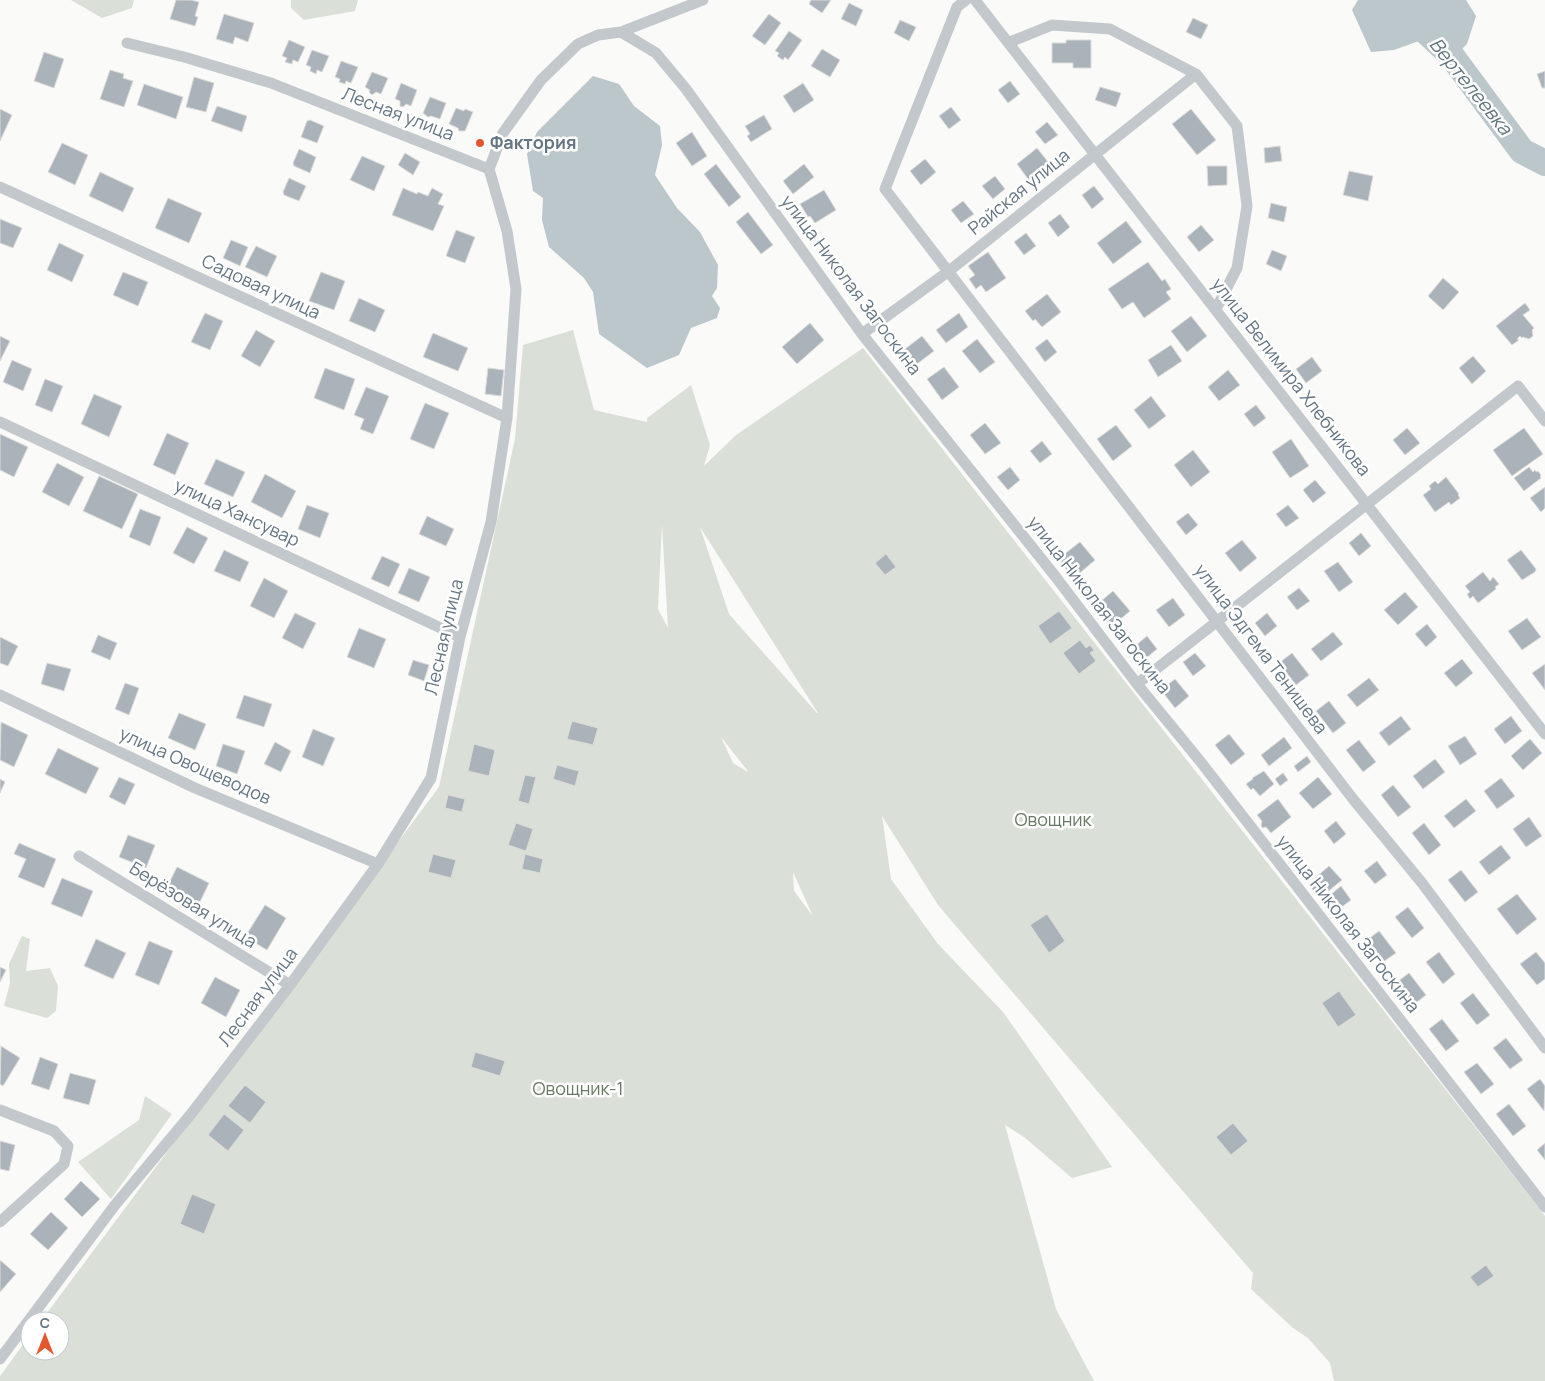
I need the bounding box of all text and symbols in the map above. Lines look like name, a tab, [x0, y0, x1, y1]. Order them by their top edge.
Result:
water label: Вертелеевка	[1424, 32, 1519, 141]
street label: Лесная улица	[339, 81, 458, 145]
place label: Фактория	[490, 130, 576, 154]
marker: Фактория	[474, 137, 486, 149]
street label: Райская улица	[962, 143, 1074, 240]
street label: улица Николая Загоскина	[776, 189, 927, 379]
street label: Садовая улица	[198, 248, 325, 324]
street label: улица Велимира Хлебникова	[1207, 272, 1377, 480]
street label: улица Хансувар	[171, 473, 304, 552]
street label: улица Николая Загоскина	[1023, 510, 1177, 698]
street label: улица Эдгема Тенишева	[1190, 558, 1334, 738]
street label: Лесная улица	[418, 577, 468, 697]
street label: улица Овощеводов	[116, 721, 275, 809]
park label: Овощник	[1015, 807, 1093, 831]
street label: улица Николая Загоскина	[1272, 829, 1426, 1017]
street label: Берёзовая улица	[125, 855, 262, 953]
street label: Лесная улица	[212, 942, 302, 1051]
park label: Овощник-1	[533, 1076, 624, 1100]
north arrow	[20, 1311, 70, 1361]
text: С	[40, 1313, 50, 1332]

